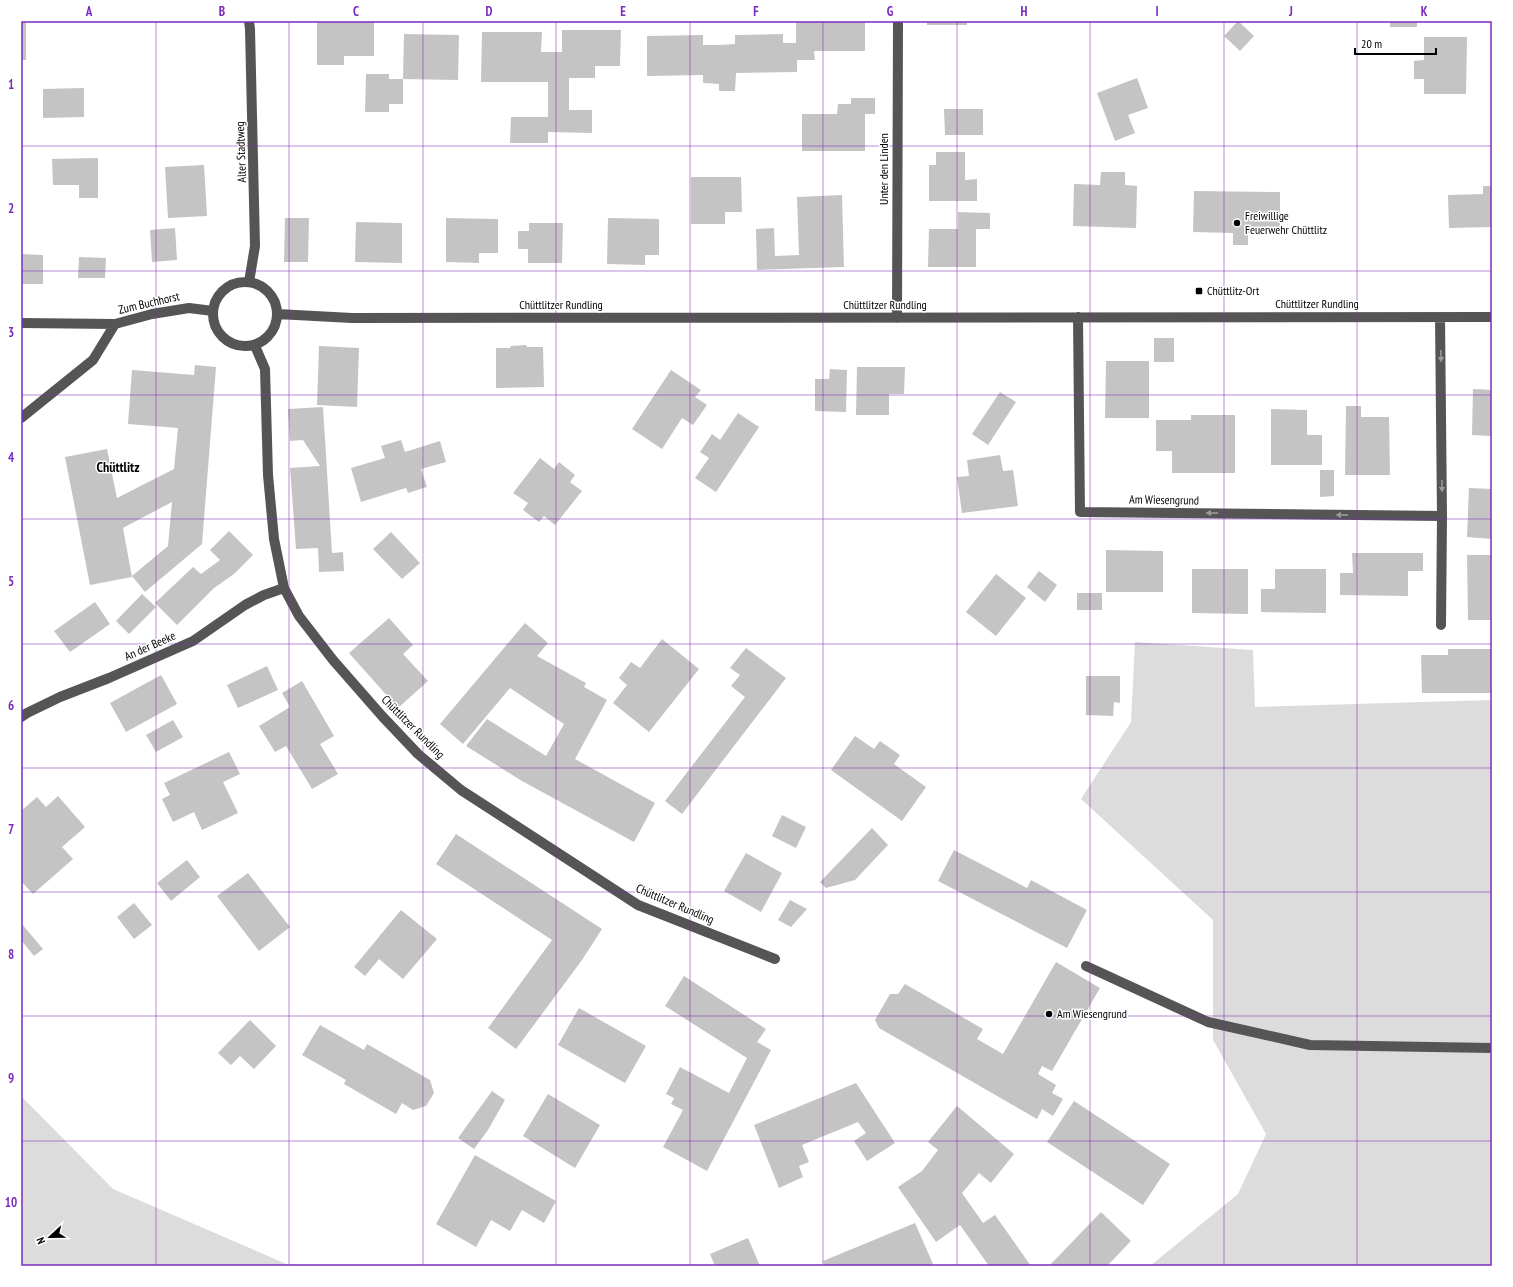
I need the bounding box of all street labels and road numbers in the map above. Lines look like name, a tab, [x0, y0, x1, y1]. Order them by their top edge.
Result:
street label: Alter Stadtweg	[232, 121, 249, 183]
street label: Unter den Linden	[876, 133, 891, 205]
street label: Zum Buchhorst	[117, 288, 182, 317]
street label: Chüttlitzer Rundling	[1275, 296, 1359, 311]
street label: Chüttlitzer Rundling	[519, 297, 603, 312]
street label: Chüttlitzer Rundling	[843, 297, 927, 312]
street label: Am Wiesengrund	[1129, 491, 1199, 508]
street label: An der Beeke	[122, 628, 178, 663]
street label: Chüttlitzer Rundling	[379, 692, 448, 761]
street label: Chüttlitzer Rundling	[634, 880, 717, 927]

